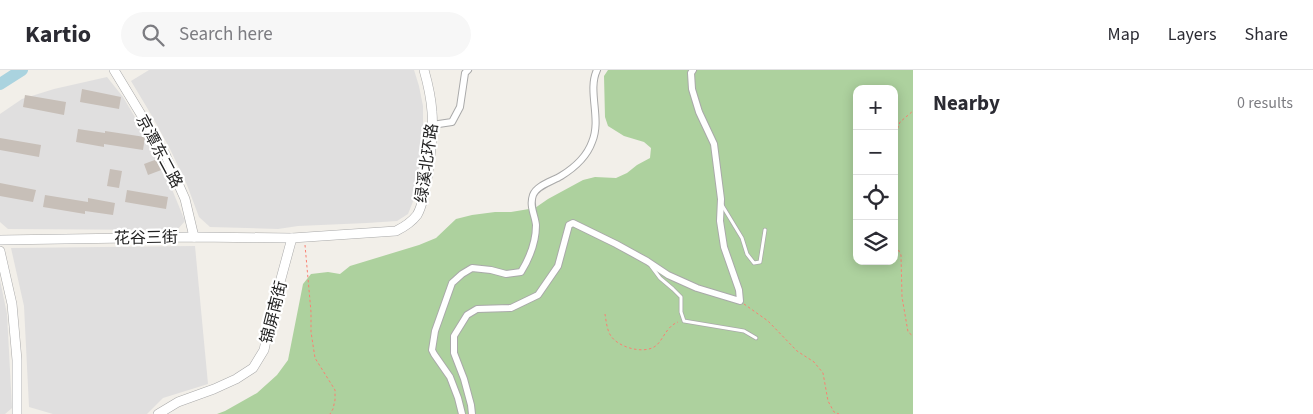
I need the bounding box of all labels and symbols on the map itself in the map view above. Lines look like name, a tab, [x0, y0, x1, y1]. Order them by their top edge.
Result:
street label: 京潭东二路	[131, 111, 188, 192]
street label: 绿溪北环路	[411, 122, 443, 204]
street label: 花谷三街	[114, 226, 178, 250]
street label: 锦屏南街	[256, 279, 292, 346]

